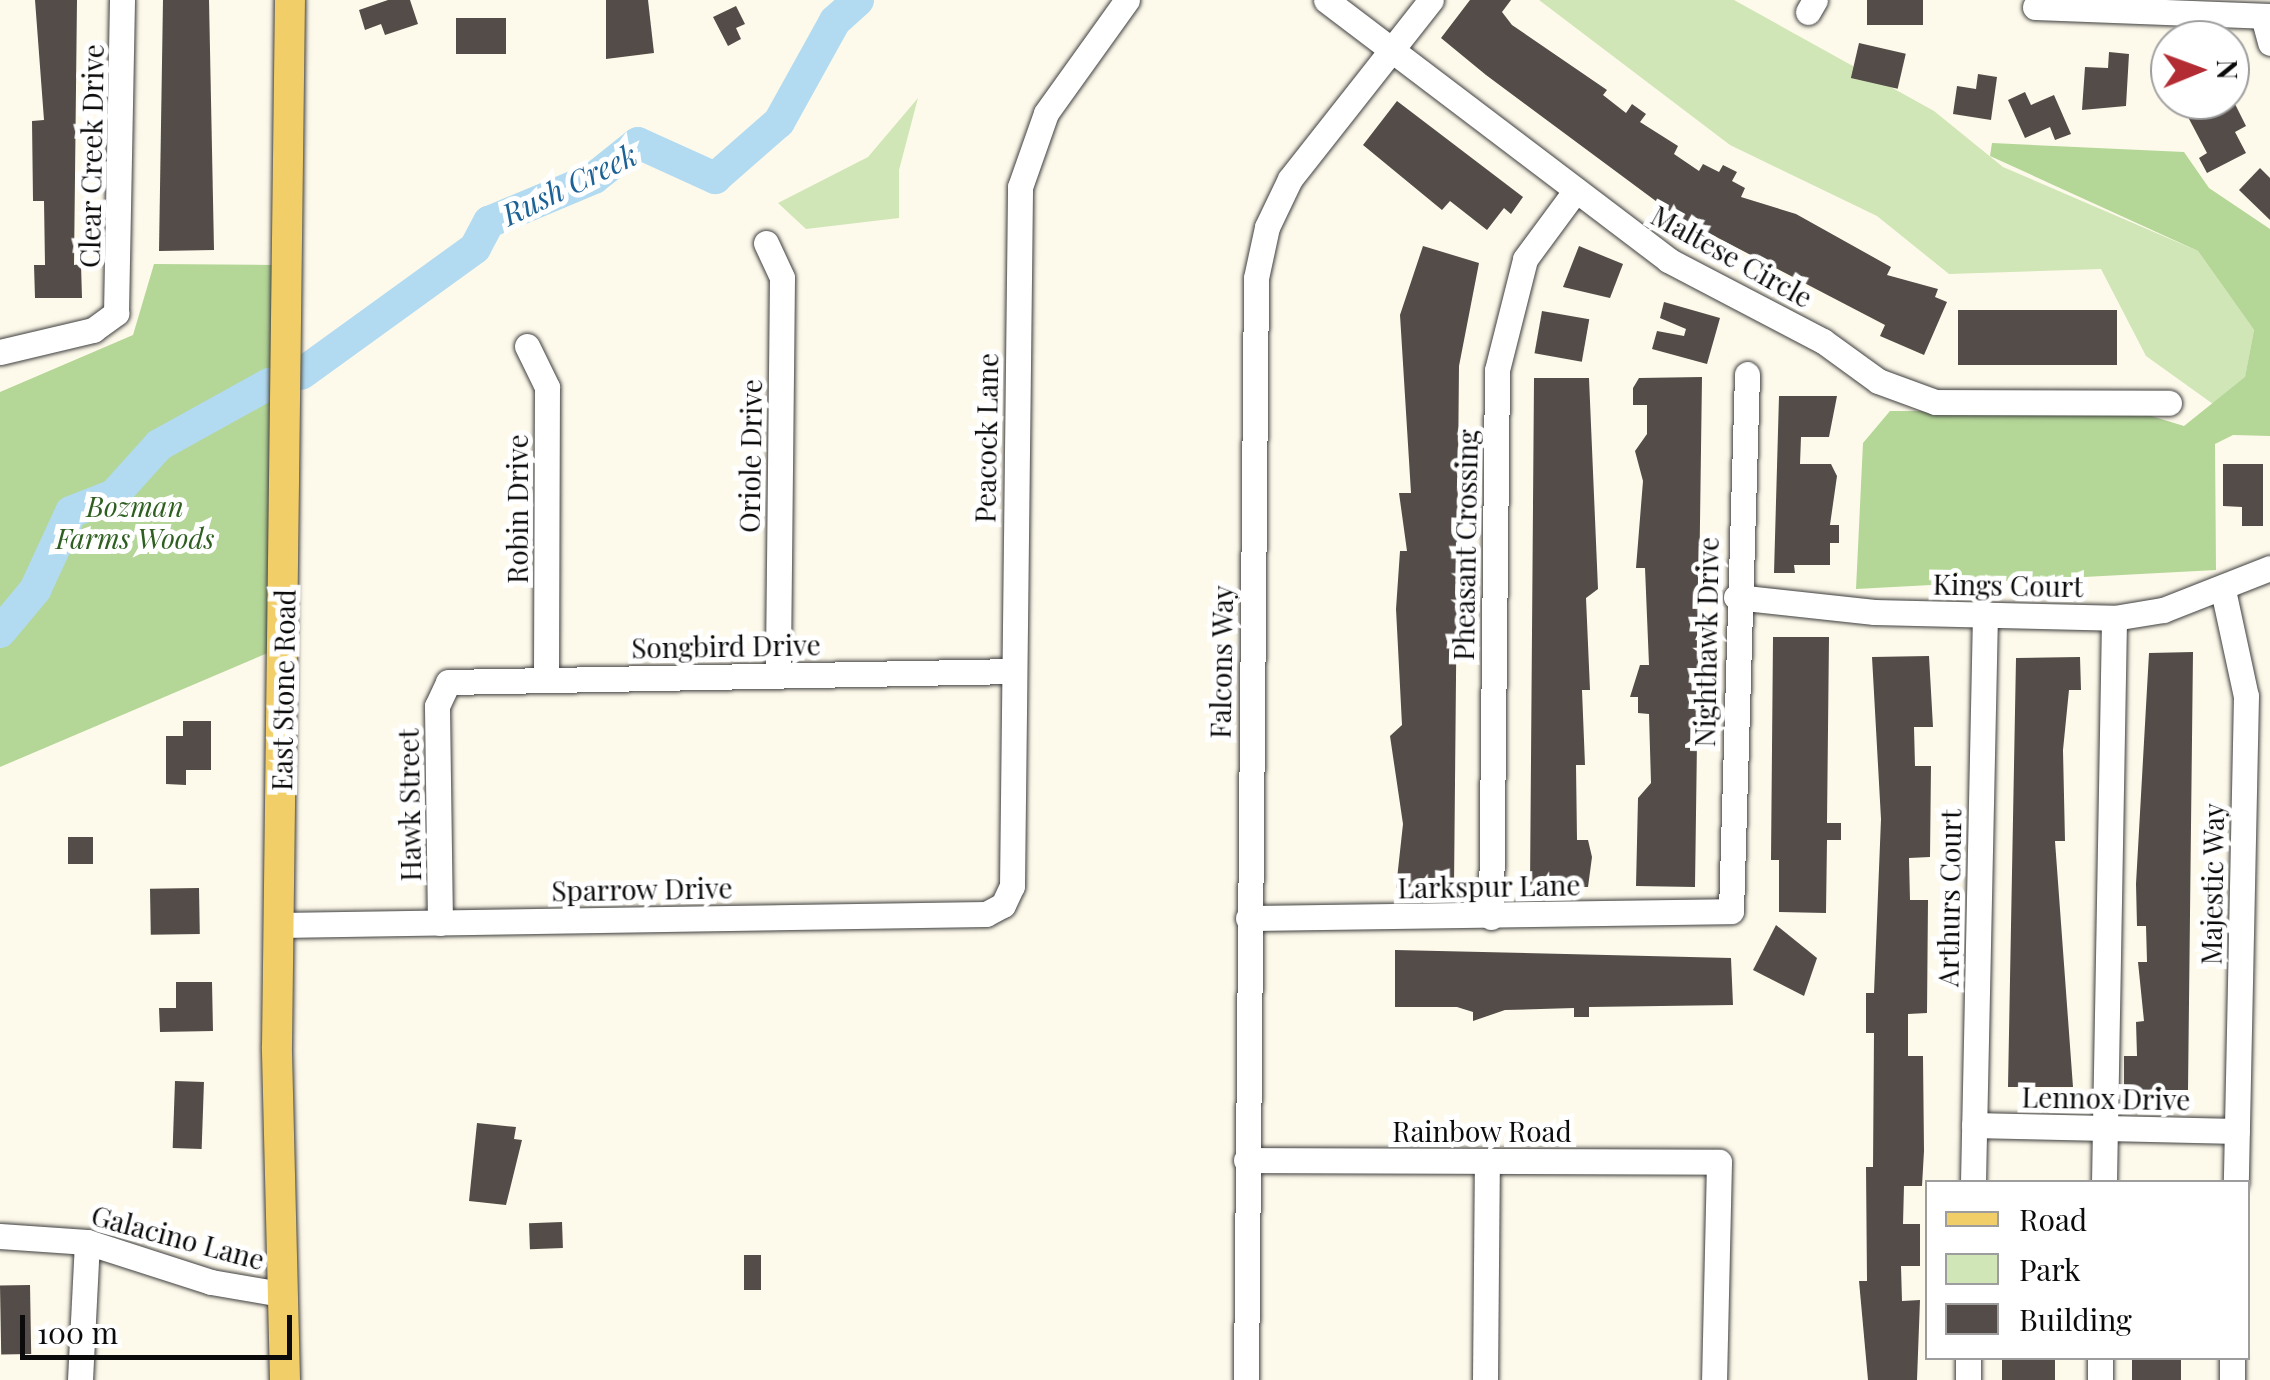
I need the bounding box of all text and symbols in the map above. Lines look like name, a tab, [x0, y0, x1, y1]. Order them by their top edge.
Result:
north arrow	[2150, 20, 2250, 120]
street label: Clear Creek Drive	[72, 43, 110, 269]
text: N	[2210, 59, 2247, 80]
water label: Rush Creek	[496, 136, 642, 232]
street label: Maltese Circle	[1646, 198, 1818, 314]
street label: Peacock Lane	[968, 353, 1004, 523]
street label: Oriole Drive	[732, 379, 768, 533]
street label: Pheasant Crossing	[1446, 429, 1484, 661]
street label: Robin Drive	[500, 434, 534, 584]
park label: Bozman Farms Woods	[56, 489, 214, 555]
street label: Nighthawk Drive	[1687, 536, 1725, 748]
street label: Kings Court	[1933, 567, 2083, 603]
street label: Falcons Way	[1203, 585, 1239, 739]
street label: East Stone Road	[264, 589, 302, 791]
street label: Songbird Drive	[631, 628, 821, 664]
street label: Hawk Street	[391, 728, 427, 882]
street label: Majestic Way	[2194, 802, 2230, 966]
street label: Arthurs Court	[1931, 809, 1967, 987]
street label: Larkspur Lane	[1397, 868, 1581, 904]
street label: Sparrow Drive	[551, 871, 733, 907]
street label: Lennox Drive	[2021, 1080, 2191, 1116]
street label: Rainbow Road	[1392, 1114, 1572, 1148]
legend	[1925, 1180, 2250, 1360]
street label: Galacino Lane	[88, 1198, 268, 1276]
text: Road	[2019, 1199, 2087, 1239]
text: Park	[2019, 1249, 2081, 1289]
scale bar	[25, 1295, 298, 1357]
text: Building	[2019, 1299, 2132, 1339]
text: 100 m	[37, 1312, 118, 1352]

